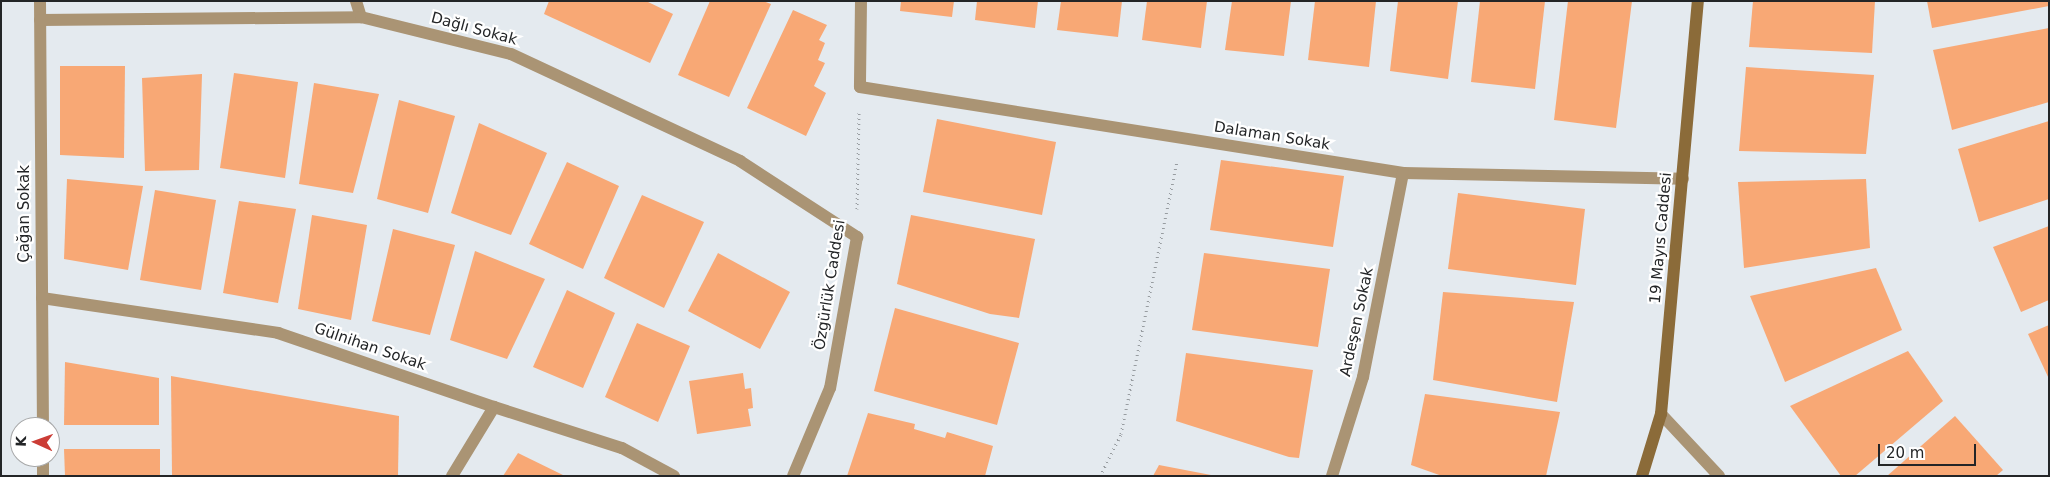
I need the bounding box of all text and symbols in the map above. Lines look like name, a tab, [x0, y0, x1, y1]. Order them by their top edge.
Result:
street label: Dağlı Sokak	[429, 9, 519, 49]
street label: Dalaman Sokak	[1213, 118, 1331, 154]
street label: Çağan Sokak	[16, 165, 34, 263]
street label: 19 Mayıs Caddesi	[1646, 172, 1676, 304]
street label: Özgürlük Caddesi	[811, 218, 849, 352]
street label: Ardeşen Sokak	[1337, 266, 1377, 378]
street label: Gülnihan Sokak	[312, 319, 428, 375]
north arrow	[10, 417, 60, 467]
scale bar	[1880, 434, 1978, 466]
text: K	[13, 436, 29, 447]
text: 20 m	[1886, 444, 1924, 462]

